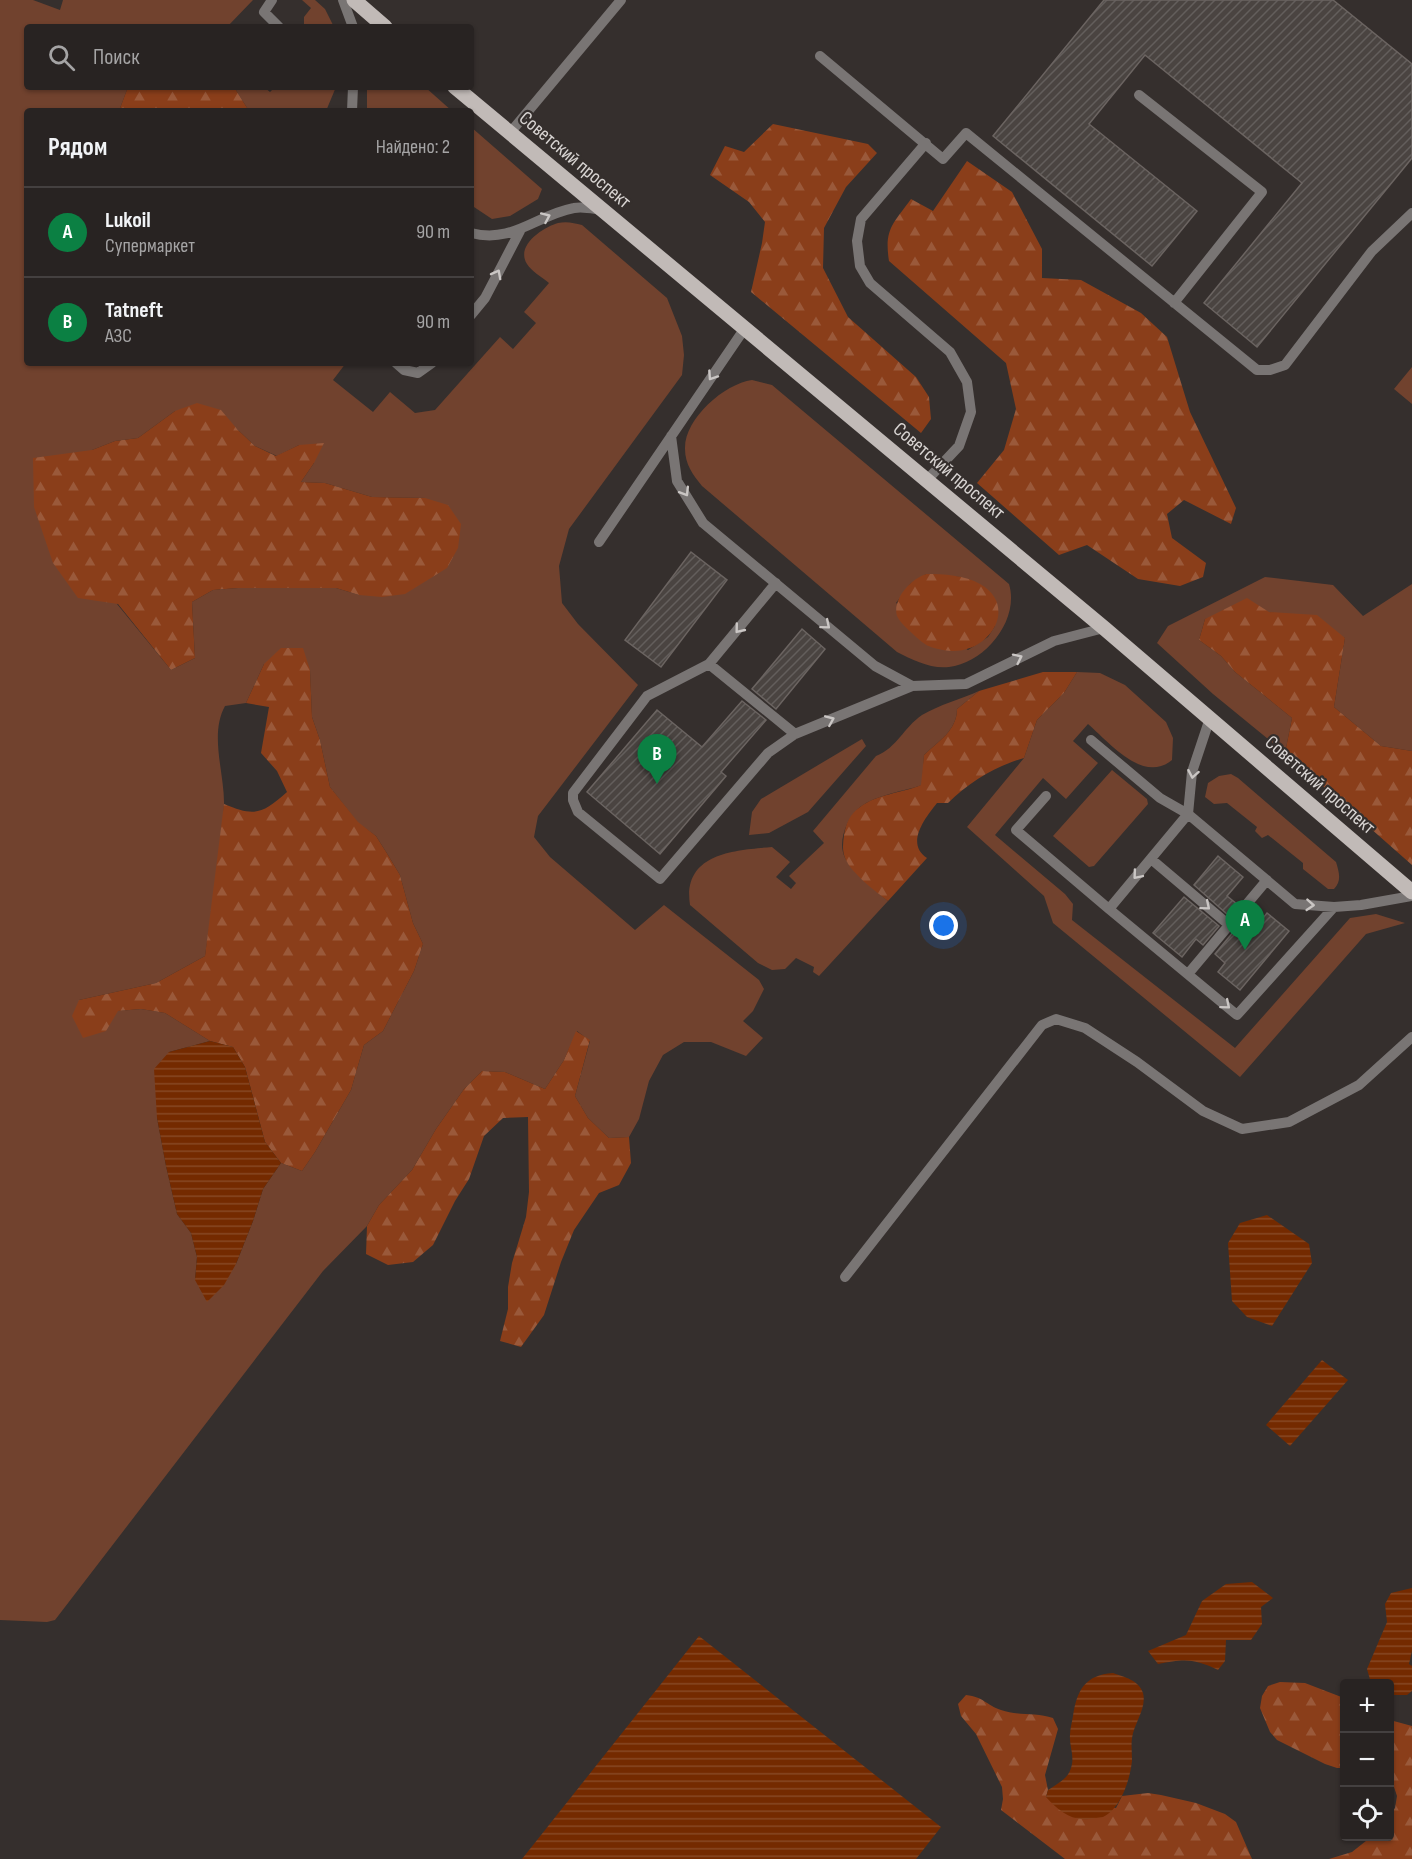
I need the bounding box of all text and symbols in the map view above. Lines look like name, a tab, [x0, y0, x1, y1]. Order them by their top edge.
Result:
search box	[24, 24, 474, 90]
icon: search	[45, 41, 78, 74]
text: Поиск	[93, 44, 139, 71]
street label: Советский проспект	[514, 106, 636, 214]
text: Рядом	[48, 132, 107, 163]
text: Найдено: 2	[376, 135, 450, 159]
text: Lukoil	[105, 207, 151, 234]
one-way arrow	[540, 213, 551, 225]
text: A	[63, 220, 72, 244]
text: 90 m	[416, 220, 450, 244]
text: Супермаркет	[105, 234, 195, 258]
one-way arrow	[490, 270, 502, 281]
text: Tatneft	[105, 297, 163, 324]
text: B	[63, 310, 72, 334]
text: 90 m	[416, 310, 450, 334]
text: АЗС	[105, 324, 132, 348]
one-way arrow	[708, 369, 719, 380]
street label: Советский проспект	[888, 417, 1010, 525]
one-way arrow	[677, 486, 689, 496]
one-way arrow	[819, 618, 830, 629]
one-way arrow	[735, 622, 746, 633]
one-way arrow	[1012, 654, 1023, 666]
one-way arrow	[824, 715, 835, 727]
street label: Советский проспект	[1260, 730, 1380, 840]
pin: B	[638, 734, 676, 784]
one-way arrow	[1187, 769, 1200, 779]
one-way arrow	[1133, 868, 1144, 879]
one-way arrow	[1306, 898, 1315, 911]
one-way arrow	[1199, 899, 1210, 910]
pin: A	[1226, 900, 1264, 950]
your location	[929, 911, 958, 940]
one-way arrow	[1219, 998, 1230, 1009]
map controls	[1340, 1679, 1394, 1841]
button: +	[1340, 1679, 1394, 1733]
button: −	[1340, 1733, 1394, 1787]
button: locate	[1340, 1787, 1394, 1841]

